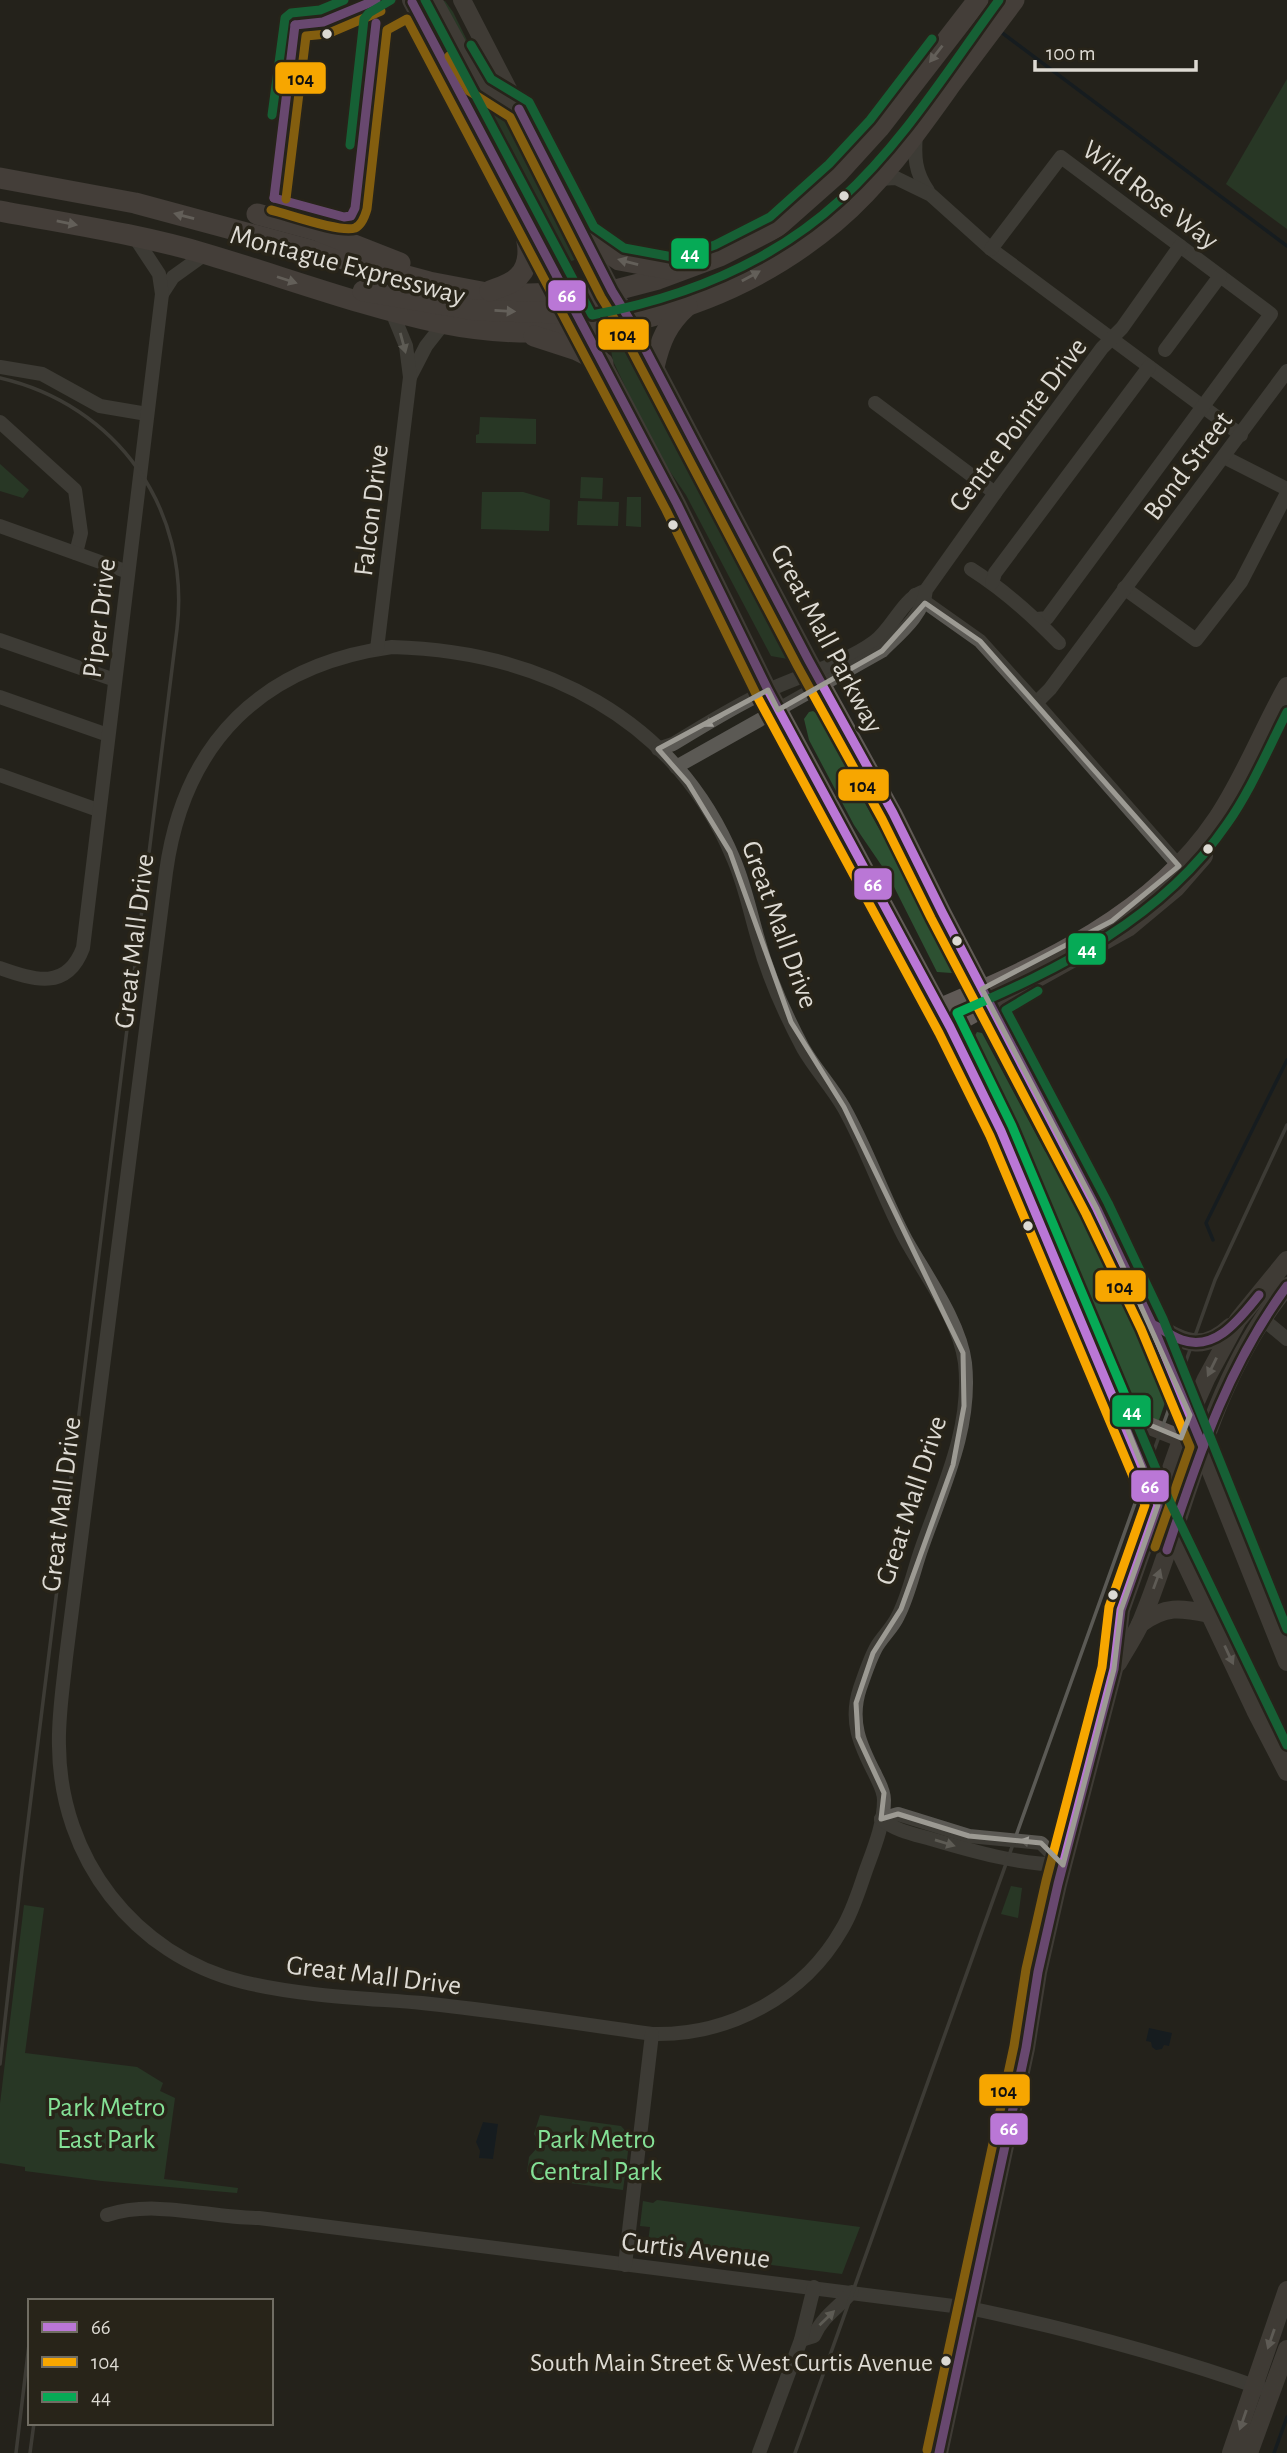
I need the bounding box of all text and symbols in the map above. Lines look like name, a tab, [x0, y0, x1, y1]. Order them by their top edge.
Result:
unlabelled marker	[320, 27, 334, 41]
scale bar	[1035, 28, 1196, 72]
text: 100 m	[1046, 43, 1096, 64]
one-way arrow	[930, 45, 944, 63]
line badge: 104	[274, 61, 327, 95]
text: 104	[288, 70, 315, 89]
street label: Wild Rose Way	[1077, 136, 1223, 256]
unlabelled marker	[837, 189, 851, 203]
one-way arrow	[172, 210, 194, 221]
one-way arrow	[56, 218, 78, 229]
street label: Montague Expressway	[227, 221, 468, 311]
line badge: 44	[670, 237, 710, 270]
text: 44	[680, 245, 700, 264]
one-way arrow	[616, 256, 638, 267]
one-way arrow	[741, 270, 761, 282]
one-way arrow	[277, 275, 298, 286]
line badge: 66	[547, 279, 587, 312]
text: 66	[558, 287, 576, 306]
one-way arrow	[495, 305, 517, 316]
line badge: 104	[597, 318, 650, 351]
text: 104	[610, 326, 637, 345]
one-way arrow	[398, 333, 409, 355]
street label: Centre Pointe Drive	[944, 333, 1093, 517]
street label: Bond Street	[1139, 407, 1238, 526]
street label: Falcon Drive	[350, 443, 394, 578]
unlabelled marker	[666, 518, 680, 532]
street label: Great Mall Parkway	[765, 540, 888, 738]
street label: Piper Drive	[79, 557, 121, 680]
one-way arrow	[704, 715, 723, 727]
line badge: 104	[837, 768, 890, 802]
text: 104	[850, 777, 877, 796]
street label: Great Mall Drive	[736, 837, 822, 1012]
unlabelled marker	[1201, 842, 1215, 856]
street label: Great Mall Drive	[110, 852, 160, 1030]
line badge: 66	[853, 867, 893, 901]
text: 66	[864, 876, 882, 895]
line badge: 44	[1067, 932, 1107, 966]
unlabelled marker	[950, 934, 964, 948]
text: 44	[1077, 941, 1097, 960]
unlabelled marker	[1021, 1219, 1035, 1233]
line badge: 104	[1094, 1269, 1147, 1303]
text: 104	[1107, 1278, 1134, 1297]
one-way arrow	[1206, 1357, 1218, 1377]
line badge: 44	[1111, 1394, 1152, 1428]
text: 44	[1122, 1403, 1142, 1422]
street label: Great Mall Drive	[871, 1413, 952, 1589]
street label: Great Mall Drive	[37, 1415, 87, 1593]
line badge: 66	[1130, 1469, 1170, 1503]
text: 66	[1141, 1478, 1159, 1497]
one-way arrow	[1151, 1568, 1162, 1589]
unlabelled marker	[1106, 1588, 1120, 1602]
one-way arrow	[1223, 1645, 1235, 1665]
one-way arrow	[1019, 1836, 1041, 1847]
one-way arrow	[934, 1839, 955, 1849]
street label: Great Mall Drive	[285, 1951, 463, 2001]
line badge: 104	[978, 2073, 1031, 2107]
text: 104	[991, 2082, 1018, 2101]
park label: Park Metro East Park	[46, 2094, 166, 2154]
line badge: 66	[989, 2112, 1029, 2146]
text: 66	[1000, 2120, 1018, 2139]
park label: Park Metro Central Park	[530, 2126, 662, 2186]
street label: Curtis Avenue	[620, 2228, 772, 2274]
legend	[28, 2299, 273, 2425]
one-way arrow	[818, 2310, 836, 2326]
text: 66	[91, 2317, 111, 2338]
one-way arrow	[1265, 2328, 1276, 2349]
place label: South Main Street & West Curtis Avenue	[530, 2350, 933, 2376]
text: 104	[91, 2352, 119, 2373]
marker: South Main Street & West Curtis Avenue	[939, 2354, 953, 2368]
text: 44	[91, 2387, 111, 2408]
one-way arrow	[1237, 2409, 1248, 2430]

